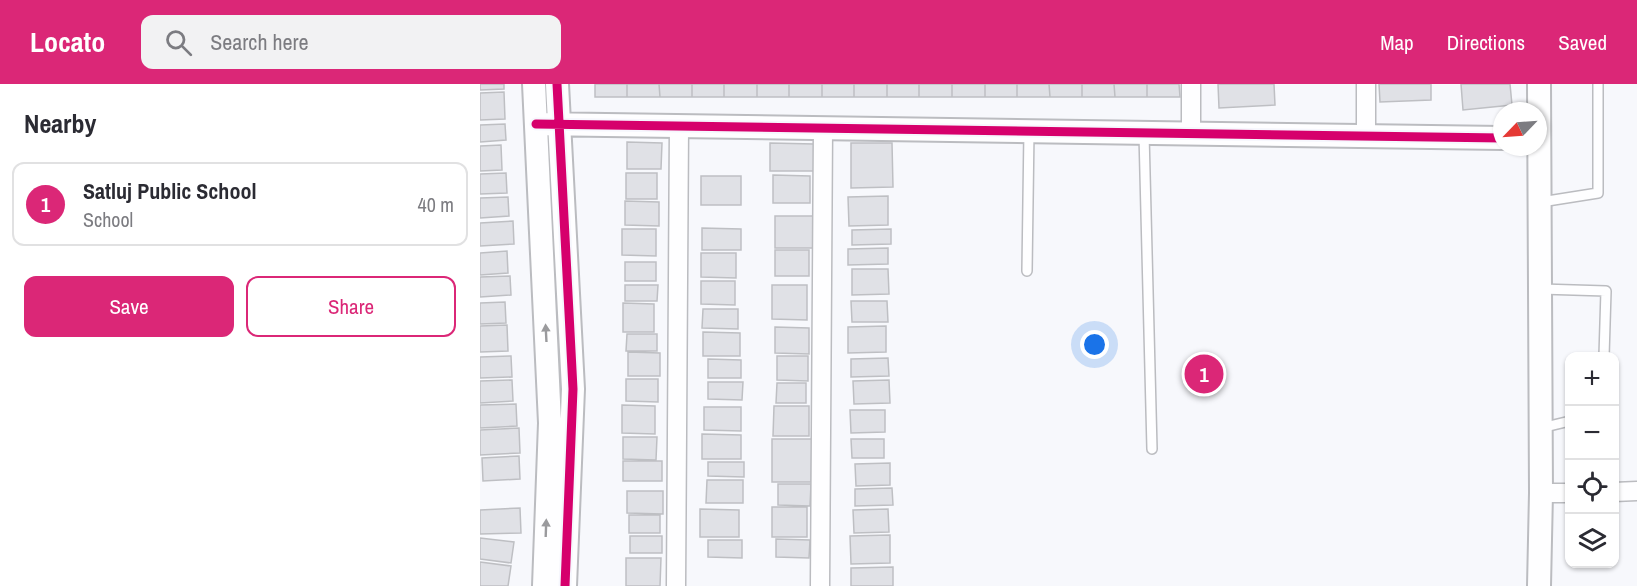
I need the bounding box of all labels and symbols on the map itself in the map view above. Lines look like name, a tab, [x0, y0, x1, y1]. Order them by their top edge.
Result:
north arrow	[1493, 102, 1547, 156]
one-way arrow	[541, 323, 550, 342]
your location	[1080, 330, 1109, 359]
pin: 1	[1184, 352, 1224, 396]
one-way arrow	[542, 518, 551, 537]

